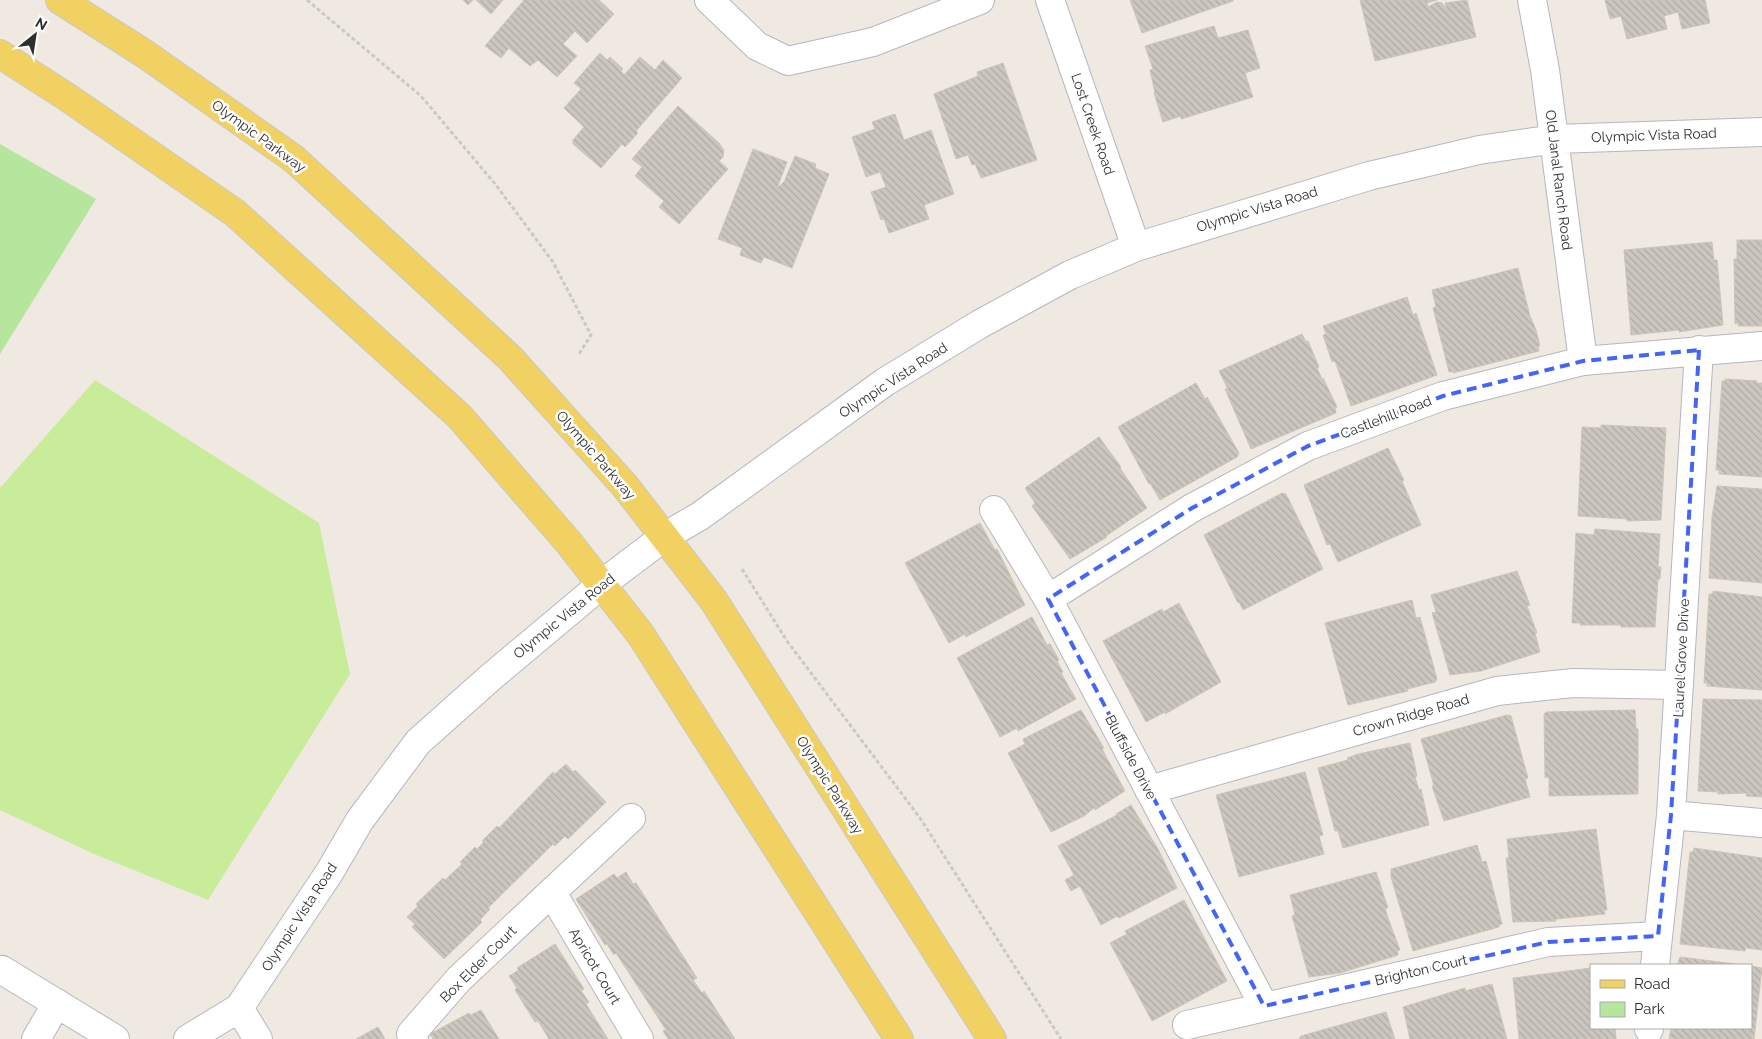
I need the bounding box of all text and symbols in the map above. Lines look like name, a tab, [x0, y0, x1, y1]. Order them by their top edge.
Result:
north arrow	[10, 10, 60, 60]
text: N	[33, 14, 50, 33]
street label: Lost Creek Road	[1068, 71, 1118, 177]
street label: Olympic Parkway	[209, 97, 309, 176]
street label: Old Janal Ranch Road	[1542, 109, 1576, 251]
street label: Olympic Vista Road	[1591, 125, 1717, 145]
street label: Olympic Vista Road	[1195, 183, 1319, 235]
street label: Olympic Vista Road	[836, 339, 950, 421]
street label: Castlehill Road	[1338, 392, 1434, 442]
street label: Olympic Parkway	[553, 407, 639, 503]
street label: Olympic Vista Road	[510, 570, 618, 662]
street label: Laurel Grove Drive	[1670, 598, 1692, 718]
street label: Crown Ridge Road	[1351, 691, 1471, 739]
street label: Bluffside Drive	[1102, 712, 1160, 802]
street label: Olympic Parkway	[793, 733, 867, 837]
street label: Olympic Vista Road	[258, 860, 340, 974]
street label: Box Elder Court	[437, 922, 520, 1005]
street label: Apricot Court	[566, 925, 624, 1007]
street label: Brighton Court	[1373, 952, 1469, 988]
legend	[1590, 964, 1752, 1029]
text: Road	[1634, 975, 1670, 993]
text: Park	[1634, 1000, 1665, 1018]

